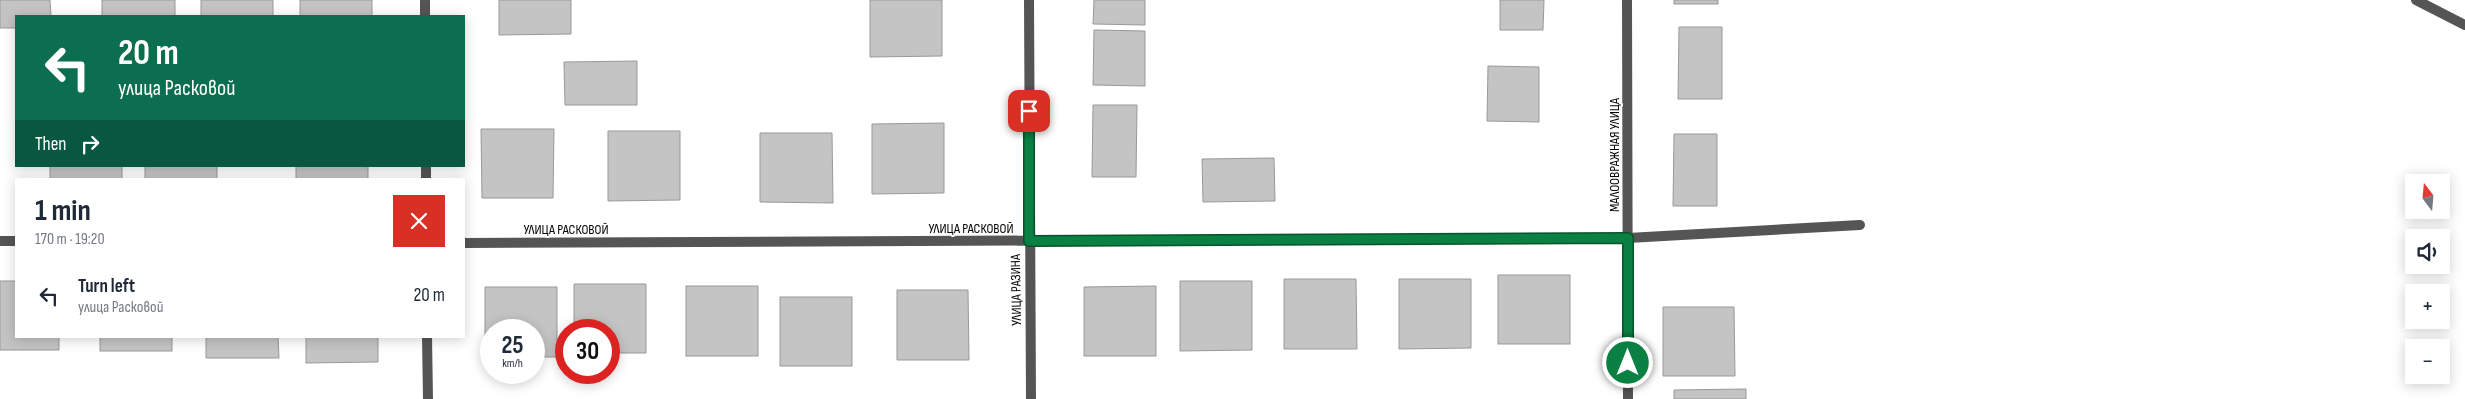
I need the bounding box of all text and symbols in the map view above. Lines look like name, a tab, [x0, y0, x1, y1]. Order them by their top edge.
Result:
text: 20 m	[118, 32, 179, 75]
icon: left	[35, 35, 100, 100]
text: улица Расковой	[118, 75, 235, 102]
pin	[1008, 90, 1050, 132]
icon: arrive	[1015, 97, 1043, 125]
street label: МАЛООВРАЖНАЯ УЛИЦА	[1606, 97, 1623, 212]
icon: right	[76, 130, 104, 158]
text: Then	[35, 133, 66, 156]
north arrow	[2405, 174, 2450, 219]
map controls	[2405, 174, 2450, 384]
text: 1 min	[35, 193, 91, 229]
button: close	[393, 195, 445, 247]
street label: УЛИЦА РАСКОВОЙ	[928, 220, 1014, 237]
street label: УЛИЦА РАСКОВОЙ	[523, 221, 609, 238]
button: sound	[2405, 229, 2450, 274]
text: 170 m · 19:20	[35, 230, 105, 249]
street label: УЛИЦА РАЗИНА	[1007, 253, 1025, 326]
text: Turn left	[78, 275, 135, 298]
icon: left	[35, 282, 63, 310]
text: 20 m	[413, 284, 445, 307]
button: +	[2405, 284, 2450, 329]
text: улица Расковой	[78, 298, 163, 317]
speed limit sign: 30	[555, 319, 620, 384]
text: 25	[502, 330, 523, 361]
position arrow	[1601, 336, 1653, 388]
button: −	[2405, 339, 2450, 384]
text: km/h	[502, 356, 523, 371]

